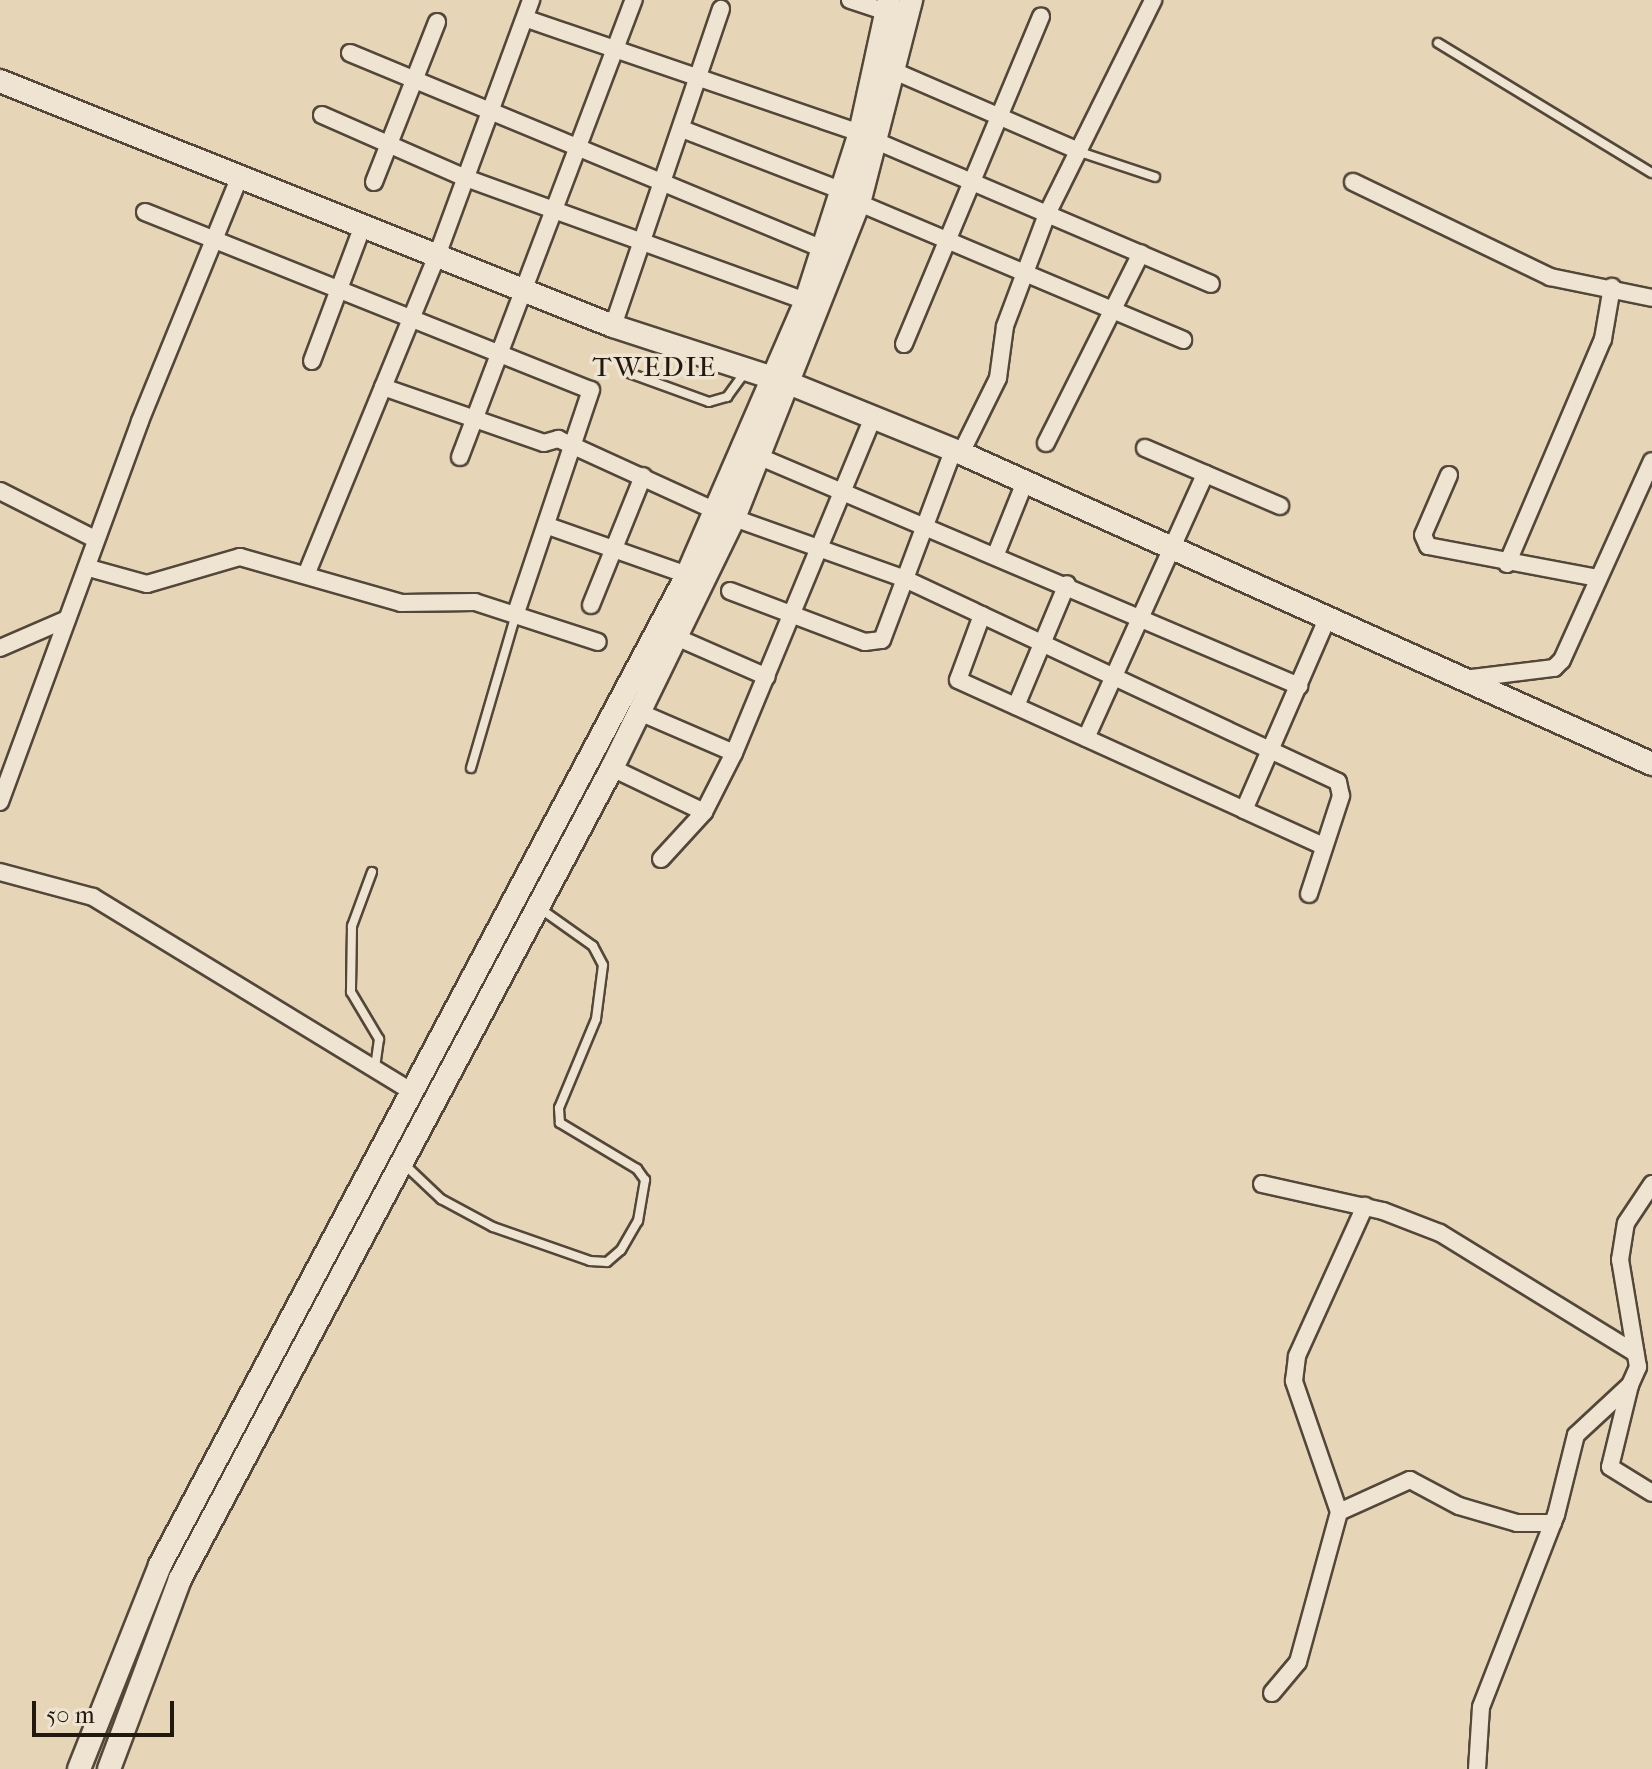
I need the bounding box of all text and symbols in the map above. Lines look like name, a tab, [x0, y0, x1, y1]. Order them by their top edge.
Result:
district label: TWEDIE	[593, 350, 717, 384]
scale bar	[36, 1685, 178, 1735]
text: 50 m	[46, 1701, 95, 1729]

